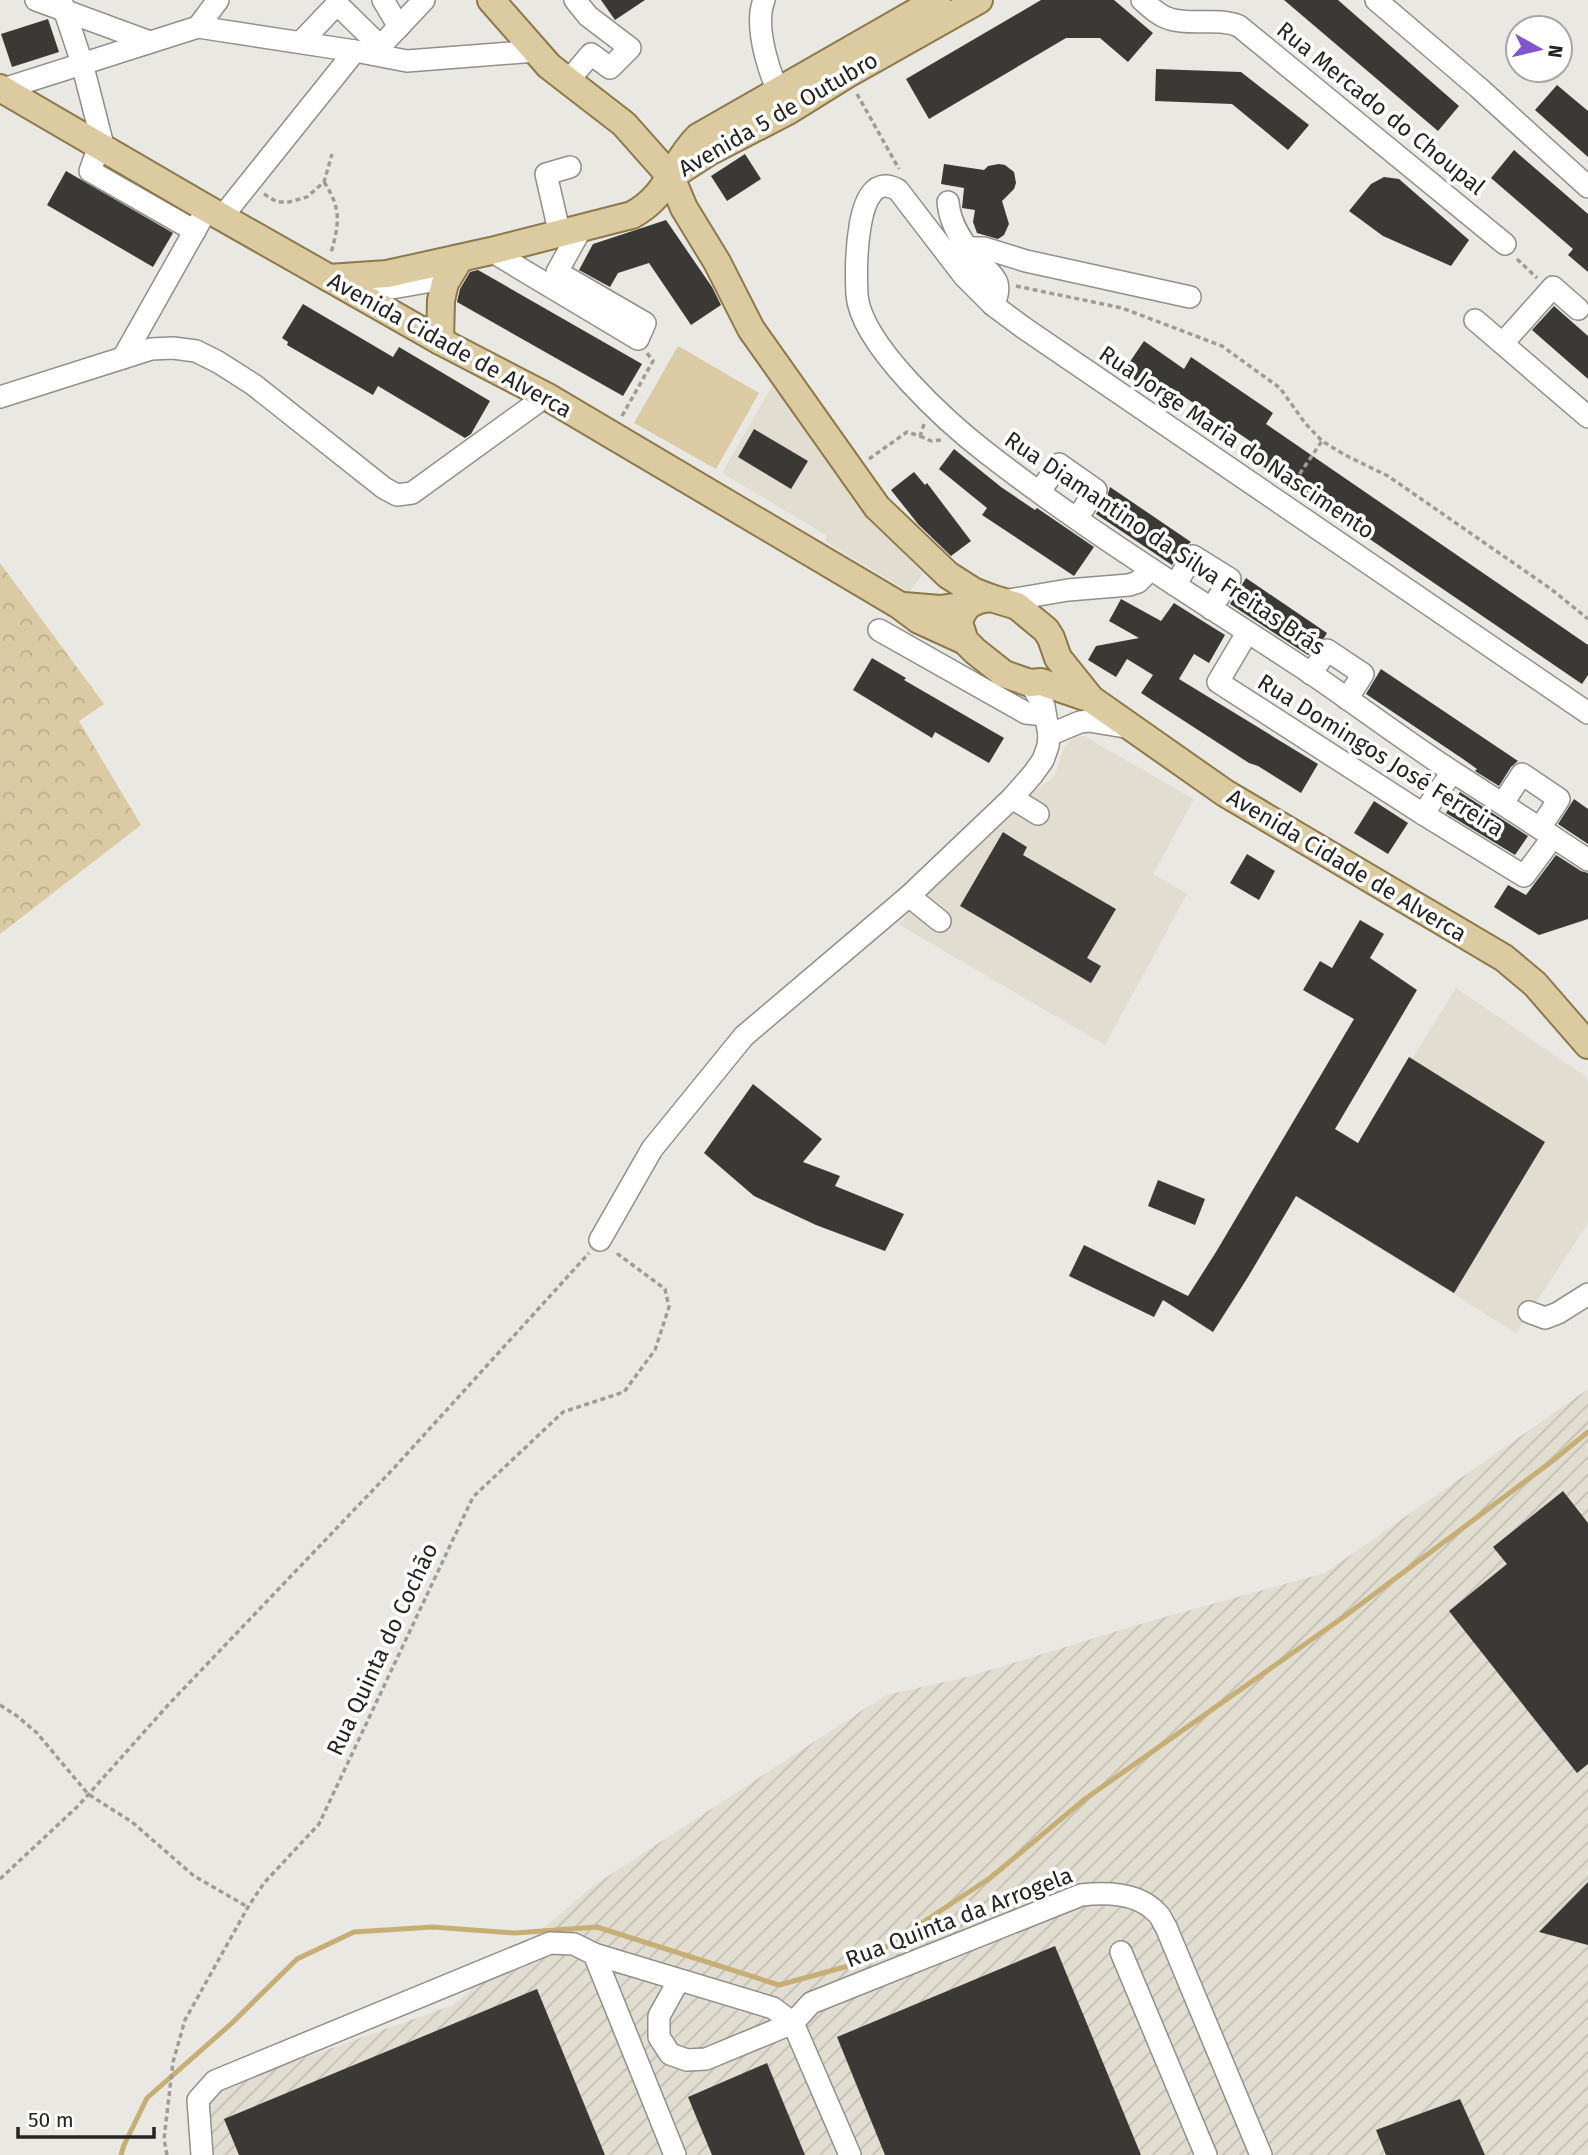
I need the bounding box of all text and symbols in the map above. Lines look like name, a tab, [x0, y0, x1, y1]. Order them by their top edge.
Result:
north arrow	[1504, 14, 1574, 84]
street label: Rua Mercado do Choupal	[1271, 15, 1491, 201]
text: N	[1543, 43, 1568, 59]
street label: Avenida 5 de Outubro	[673, 45, 883, 183]
street label: Avenida Cidade de Alverca	[323, 266, 577, 424]
street label: Rua Jorge Maria do Nascimento	[1094, 339, 1380, 545]
street label: Rua Diamantino da Silva Freitas Brás	[999, 425, 1331, 661]
street label: Rua Domingos José Ferreira	[1253, 668, 1509, 842]
street label: Avenida Cidade de Alverca	[1222, 782, 1472, 948]
street label: Rua Quinta do Cochão	[320, 1538, 444, 1760]
street label: Rua Quinta da Arrogela	[841, 1861, 1077, 1973]
scale bar	[18, 2096, 154, 2140]
text: 50 m	[28, 2107, 74, 2133]

